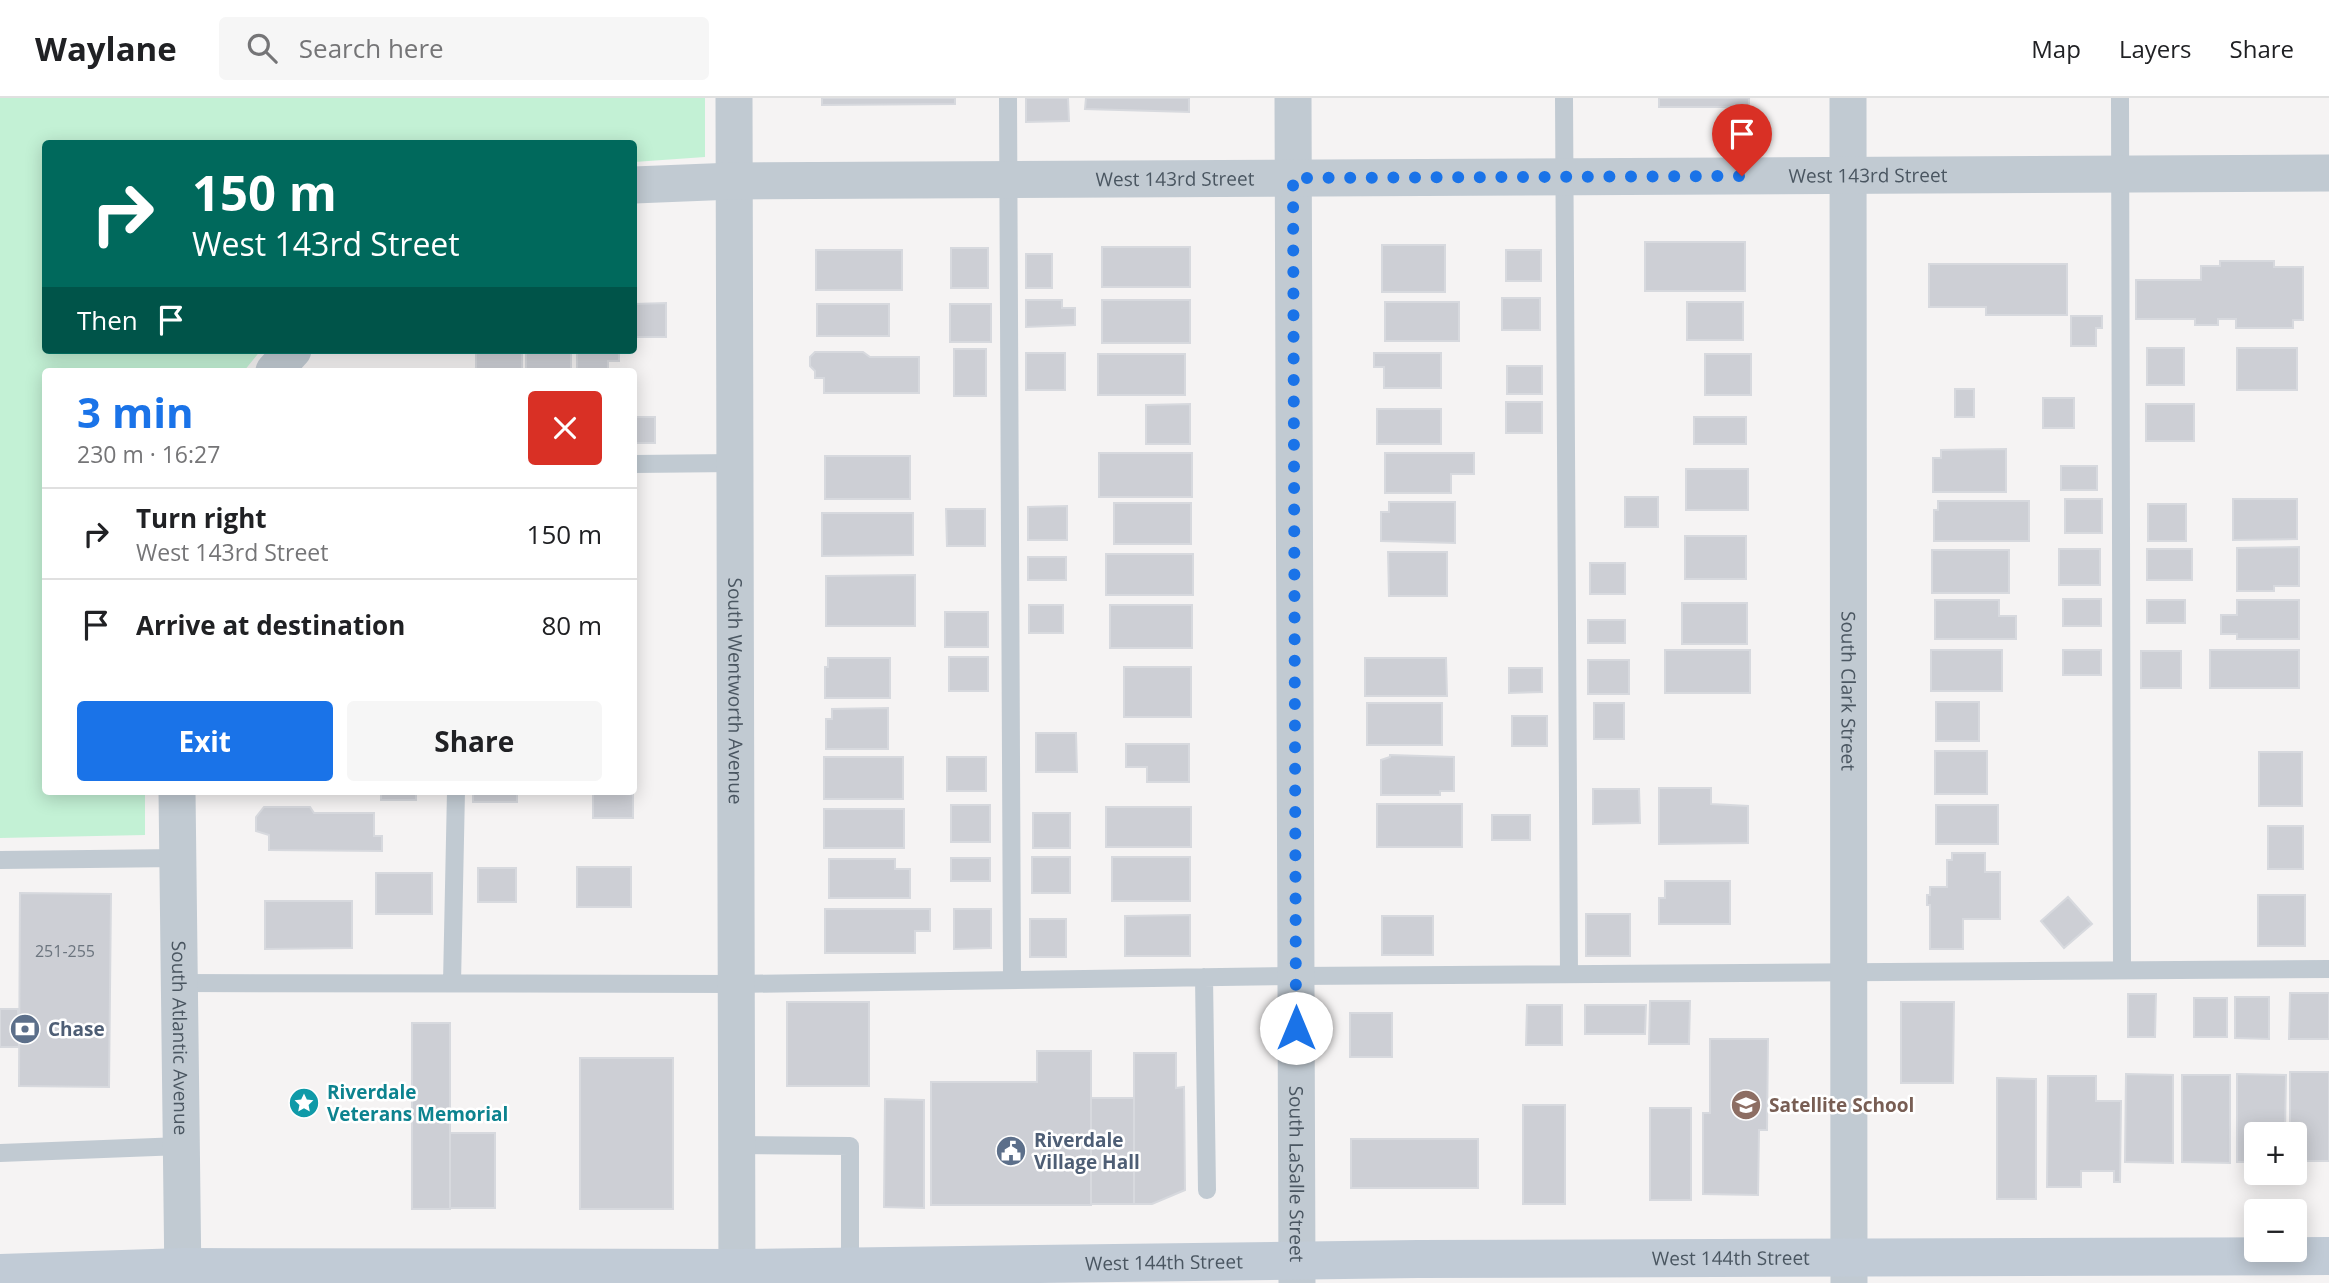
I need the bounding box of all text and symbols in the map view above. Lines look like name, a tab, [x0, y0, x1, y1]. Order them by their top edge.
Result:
search box	[219, 17, 709, 80]
text: Waylane	[35, 26, 177, 71]
icon: search	[243, 29, 281, 67]
text: Search here	[299, 30, 444, 66]
text: Map	[2031, 32, 2081, 65]
text: Layers	[2119, 32, 2192, 65]
text: Share	[2230, 32, 2294, 65]
pin	[1712, 104, 1772, 176]
icon: arrive	[1723, 115, 1761, 153]
text: 150 m	[192, 159, 337, 225]
street label: West 143rd Street	[1788, 162, 1948, 189]
street label: West 143rd Street	[1095, 165, 1255, 192]
icon: right	[77, 168, 168, 259]
text: West 143rd Street	[192, 222, 460, 265]
icon: arrive	[152, 301, 190, 339]
text: Then	[77, 302, 138, 338]
text: 3 min	[77, 383, 194, 440]
button: close	[528, 391, 602, 465]
text: 230 m · 16:27	[77, 438, 220, 470]
text: Turn right	[136, 500, 267, 536]
icon: right	[77, 515, 115, 553]
text: 150 m	[527, 516, 602, 552]
text: West 143rd Street	[136, 536, 328, 568]
street label: South Wentworth Avenue	[722, 577, 749, 805]
icon: arrive	[77, 606, 115, 644]
text: Arrive at destination	[136, 607, 405, 643]
text: 80 m	[541, 607, 602, 643]
street label: South Clark Street	[1835, 611, 1862, 771]
button: Exit	[77, 701, 333, 781]
button: Share	[347, 701, 602, 781]
house number: 251-255	[35, 940, 95, 962]
street label: South Atlantic Avenue	[166, 941, 194, 1135]
position arrow	[1259, 991, 1333, 1065]
bank icon: Chase	[8, 1012, 42, 1046]
place label: Chase	[48, 1016, 105, 1042]
place label: Riverdale Veterans Memorial	[327, 1079, 508, 1127]
place icon: Riverdale Veterans Memorial	[287, 1086, 321, 1120]
street label: South LaSalle Street	[1283, 1086, 1310, 1263]
school or university icon: Satellite School	[1729, 1088, 1763, 1122]
place label: Satellite School	[1769, 1092, 1914, 1118]
map controls	[2244, 1122, 2307, 1262]
button: +	[2244, 1122, 2307, 1185]
place label: Riverdale Village Hall	[1034, 1127, 1140, 1175]
public building icon: Riverdale Village Hall	[994, 1134, 1028, 1168]
button: −	[2244, 1199, 2307, 1262]
street label: West 144th Street	[1652, 1245, 1810, 1271]
street label: West 144th Street	[1085, 1248, 1243, 1276]

